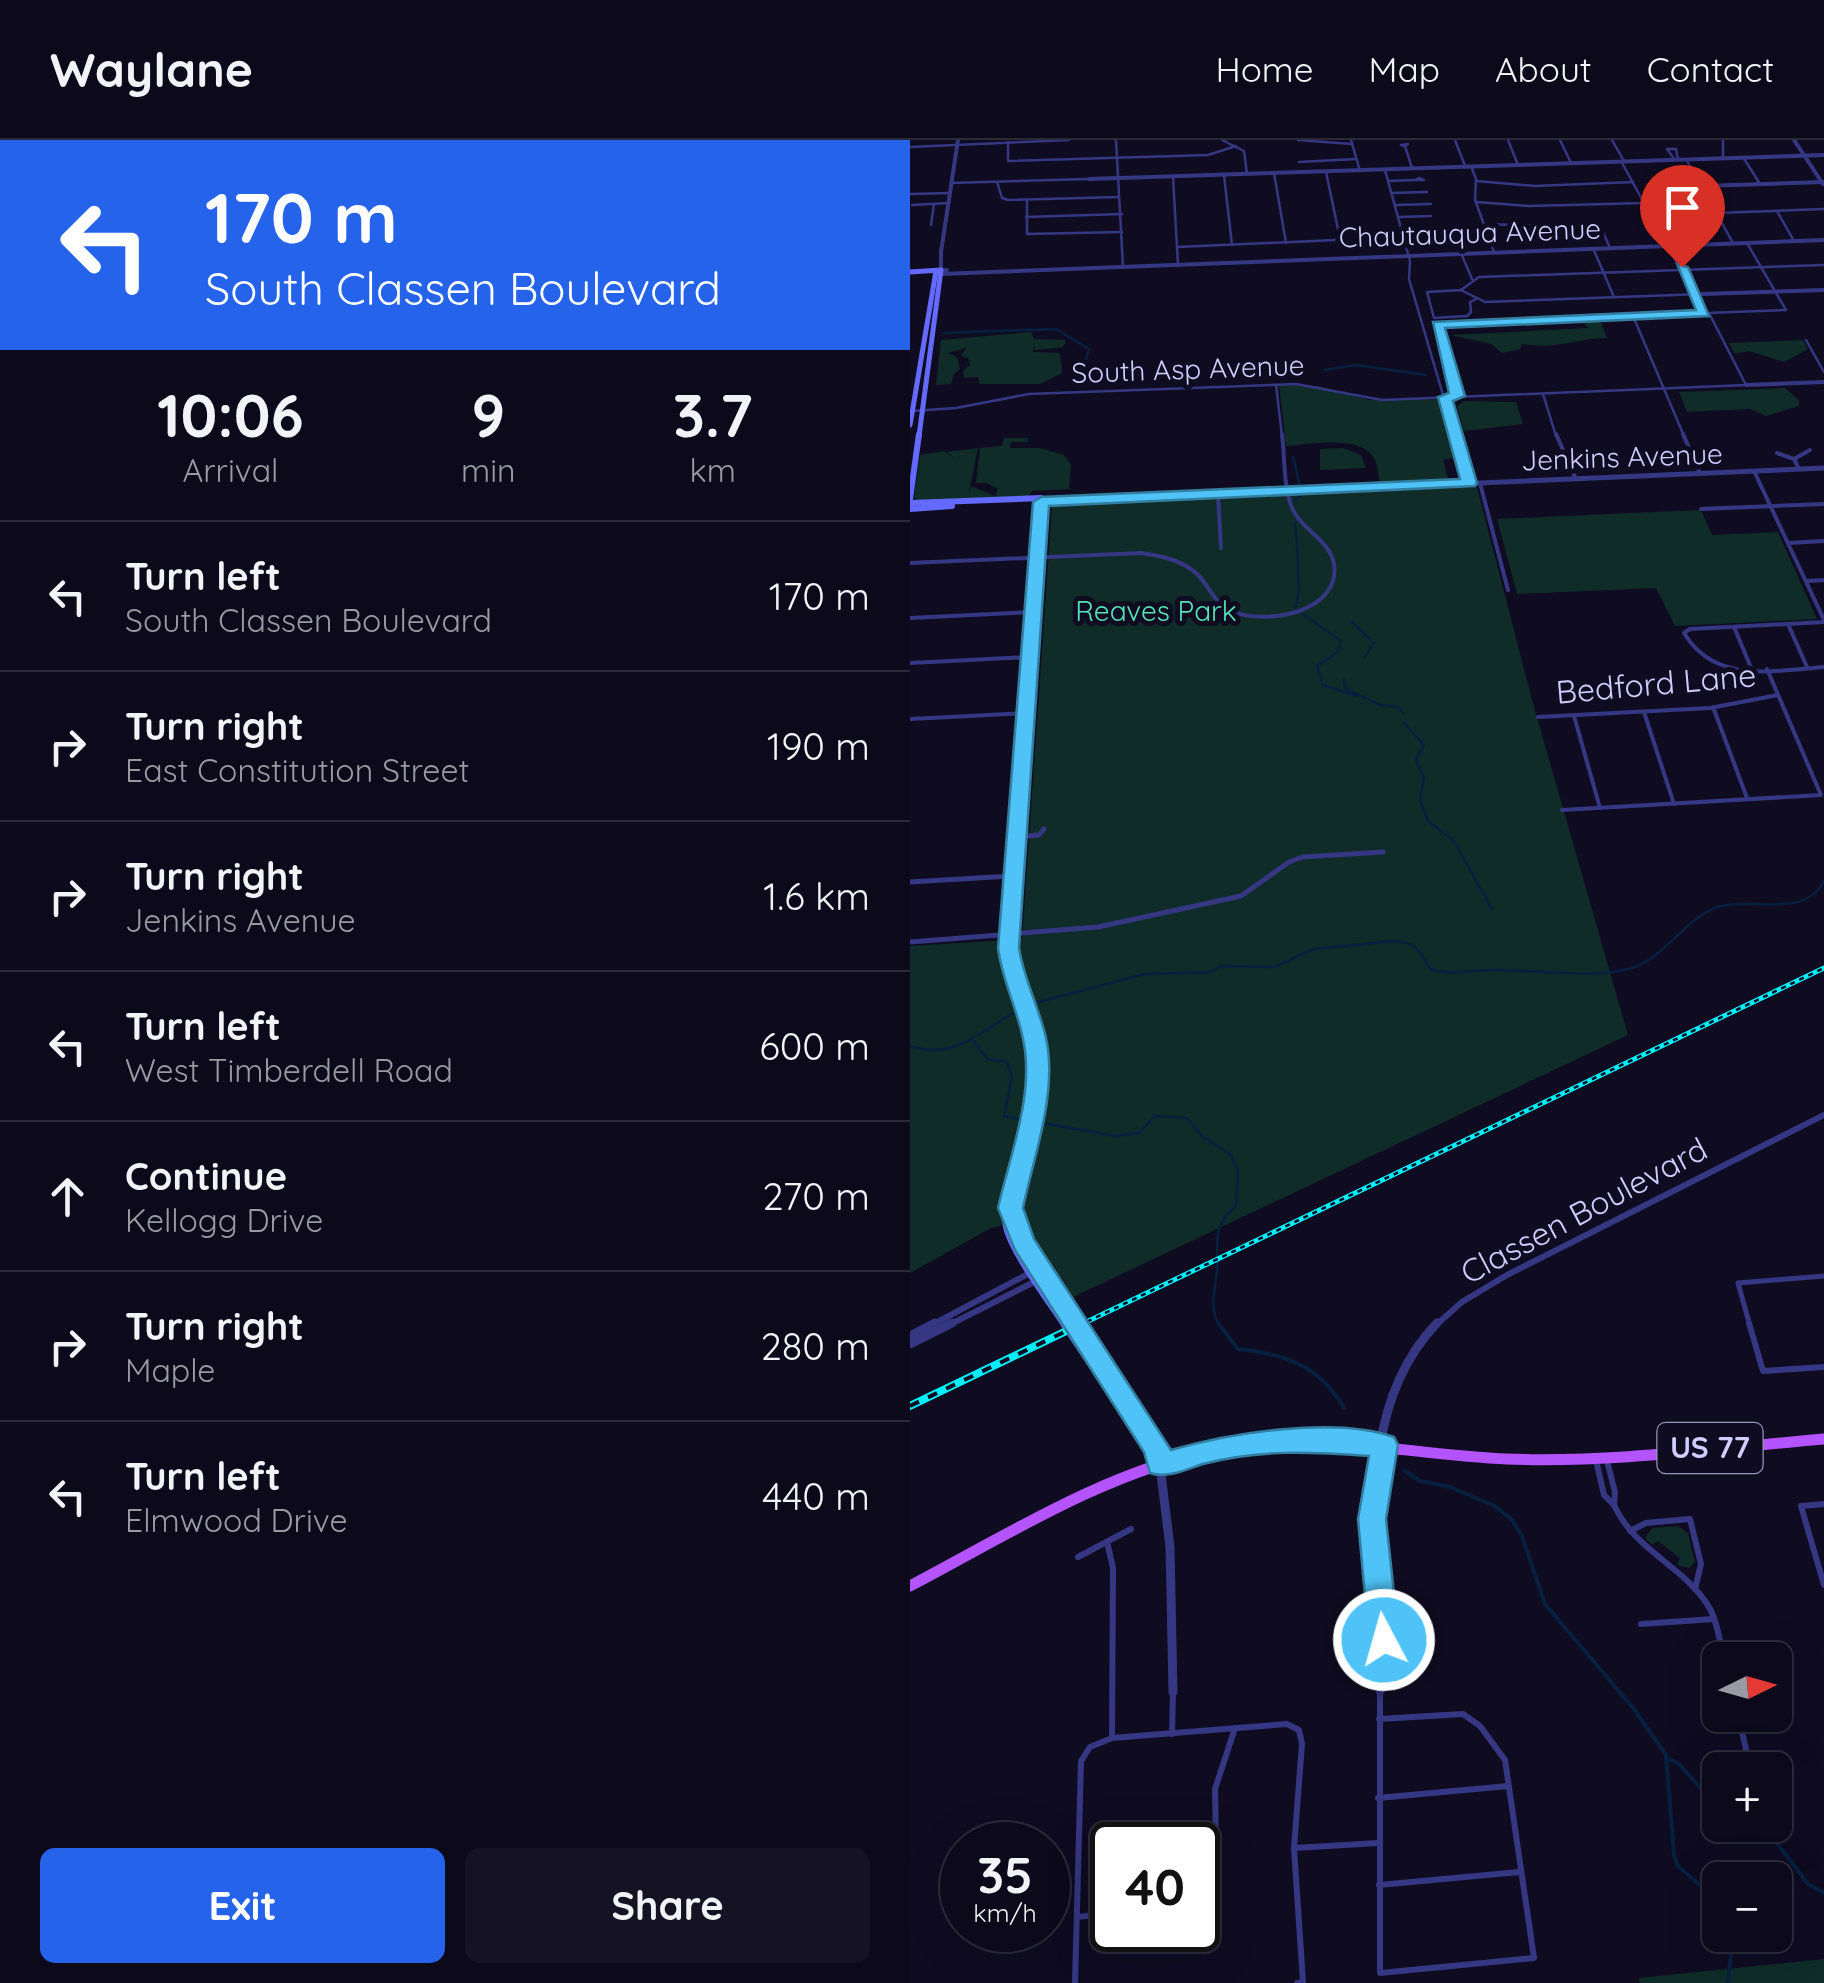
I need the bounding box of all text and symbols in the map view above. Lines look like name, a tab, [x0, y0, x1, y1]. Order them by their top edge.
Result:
text: Waylane	[50, 39, 253, 99]
text: Home	[1216, 47, 1314, 91]
text: Map	[1369, 47, 1440, 91]
text: About	[1495, 47, 1592, 91]
text: Contact	[1647, 47, 1774, 91]
pin	[1640, 165, 1725, 268]
text: 170 m	[205, 173, 398, 261]
icon: left	[40, 180, 170, 310]
icon: arrive	[1655, 180, 1710, 235]
street label: Chautauqua Avenue	[1338, 210, 1602, 255]
text: South Classen Boulevard	[205, 260, 721, 316]
street label: South Asp Avenue	[1071, 347, 1305, 390]
text: 10:06	[157, 377, 304, 452]
text: 9	[471, 377, 505, 452]
text: 3.7	[673, 377, 753, 452]
street label: Jenkins Avenue	[1521, 435, 1723, 478]
text: Arrival	[183, 450, 278, 490]
text: min	[461, 450, 516, 490]
text: km	[690, 450, 736, 490]
text: Turn left	[125, 552, 281, 600]
icon: left	[40, 569, 95, 624]
text: 170 m	[769, 572, 870, 620]
park label: Reaves Park	[1075, 593, 1237, 628]
text: South Classen Boulevard	[125, 600, 492, 640]
street label: Bedford Lane	[1554, 654, 1758, 712]
text: Turn right	[125, 702, 304, 750]
icon: right	[40, 719, 95, 774]
text: 190 m	[767, 722, 870, 770]
text: East Constitution Street	[125, 750, 469, 790]
text: Turn right	[125, 852, 304, 900]
icon: right	[40, 869, 95, 924]
text: 1.6 km	[763, 872, 870, 920]
text: Jenkins Avenue	[125, 900, 356, 940]
text: Turn left	[125, 1002, 281, 1050]
icon: left	[40, 1019, 95, 1074]
text: 600 m	[759, 1022, 870, 1070]
text: West Timberdell Road	[125, 1050, 453, 1090]
street label: Classen Boulevard	[1453, 1128, 1714, 1292]
text: Continue	[125, 1152, 287, 1200]
icon: ahead	[40, 1169, 95, 1224]
text: 270 m	[763, 1172, 870, 1220]
text: Kellogg Drive	[125, 1200, 323, 1240]
text: Turn right	[125, 1302, 304, 1350]
icon: right	[40, 1319, 95, 1374]
text: 280 m	[761, 1322, 870, 1370]
text: Maple	[125, 1350, 215, 1390]
road number: US 77	[1658, 1423, 1762, 1473]
text: Turn left	[125, 1452, 281, 1500]
icon: left	[40, 1469, 95, 1524]
text: 440 m	[762, 1472, 870, 1520]
text: Elmwood Drive	[125, 1500, 348, 1540]
position arrow	[1332, 1588, 1436, 1692]
north arrow	[1702, 1642, 1792, 1732]
map controls	[1702, 1642, 1792, 1952]
button: +	[1702, 1752, 1792, 1842]
speed limit sign: 40	[1090, 1822, 1220, 1952]
text: 35	[977, 1843, 1033, 1906]
button: Exit	[40, 1848, 445, 1963]
button: Share	[465, 1848, 870, 1963]
button: −	[1702, 1862, 1792, 1952]
text: km/h	[973, 1897, 1037, 1928]

